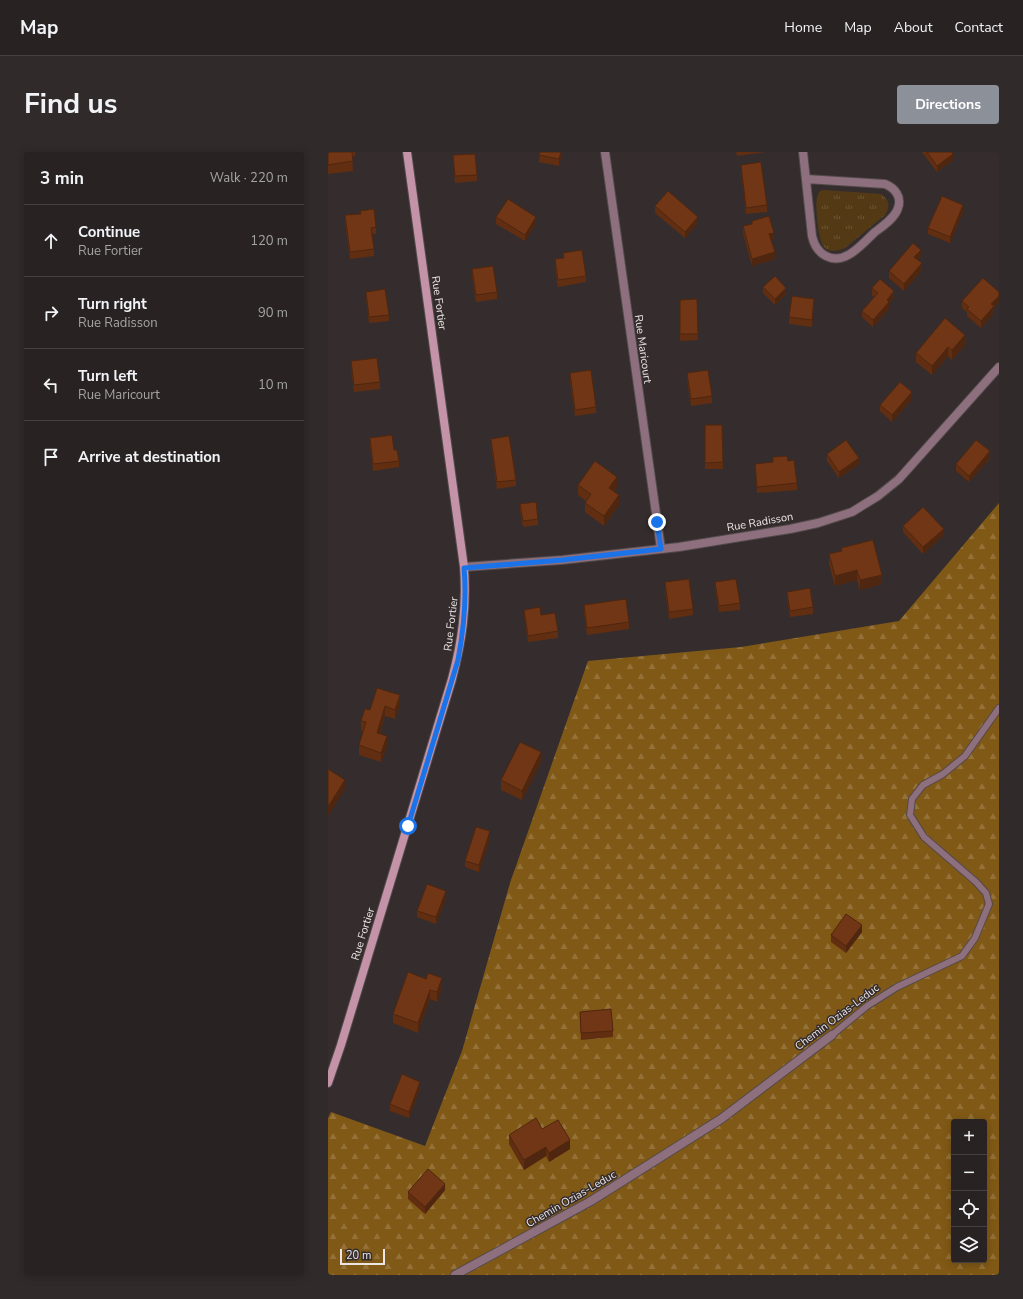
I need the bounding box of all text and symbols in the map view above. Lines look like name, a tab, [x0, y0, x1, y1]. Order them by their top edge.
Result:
text: Map	[20, 15, 58, 41]
text: Home	[784, 18, 822, 37]
text: Map	[844, 18, 872, 37]
text: About	[894, 18, 933, 37]
text: Contact	[955, 18, 1003, 37]
text: Find us	[24, 85, 118, 123]
button: Directions	[897, 85, 999, 124]
text: 3 min	[40, 167, 84, 190]
text: Walk · 220 m	[210, 169, 288, 187]
text: Continue	[78, 222, 140, 242]
icon: ahead	[40, 230, 62, 252]
text: 120 m	[250, 232, 288, 250]
text: Rue Fortier	[78, 242, 143, 260]
street label: Rue Fortier	[428, 275, 450, 331]
text: Turn right	[78, 294, 147, 314]
icon: right	[40, 302, 62, 324]
text: 90 m	[258, 304, 288, 322]
text: Rue Radisson	[78, 314, 158, 332]
street label: Rue Maricourt	[631, 314, 655, 384]
text: Turn left	[78, 366, 137, 386]
icon: left	[40, 374, 62, 396]
text: 10 m	[258, 376, 288, 394]
text: Rue Maricourt	[78, 386, 160, 404]
icon: arrive	[40, 446, 62, 468]
text: Arrive at destination	[78, 447, 221, 467]
street label: Rue Radisson	[726, 509, 794, 535]
route end	[648, 513, 666, 531]
street label: Rue Fortier	[440, 596, 462, 652]
route start	[399, 817, 417, 835]
street label: Rue Fortier	[348, 906, 378, 962]
street label: Chemin Ozias-Leduc	[792, 980, 882, 1054]
map controls	[951, 1119, 987, 1263]
button: +	[951, 1119, 987, 1155]
button: −	[951, 1155, 987, 1191]
street label: Chemin Ozias-Leduc	[523, 1167, 619, 1231]
button: locate	[951, 1191, 987, 1227]
button: layers	[951, 1227, 987, 1263]
scale bar	[340, 1247, 385, 1266]
text: 20 m	[346, 1248, 371, 1263]

